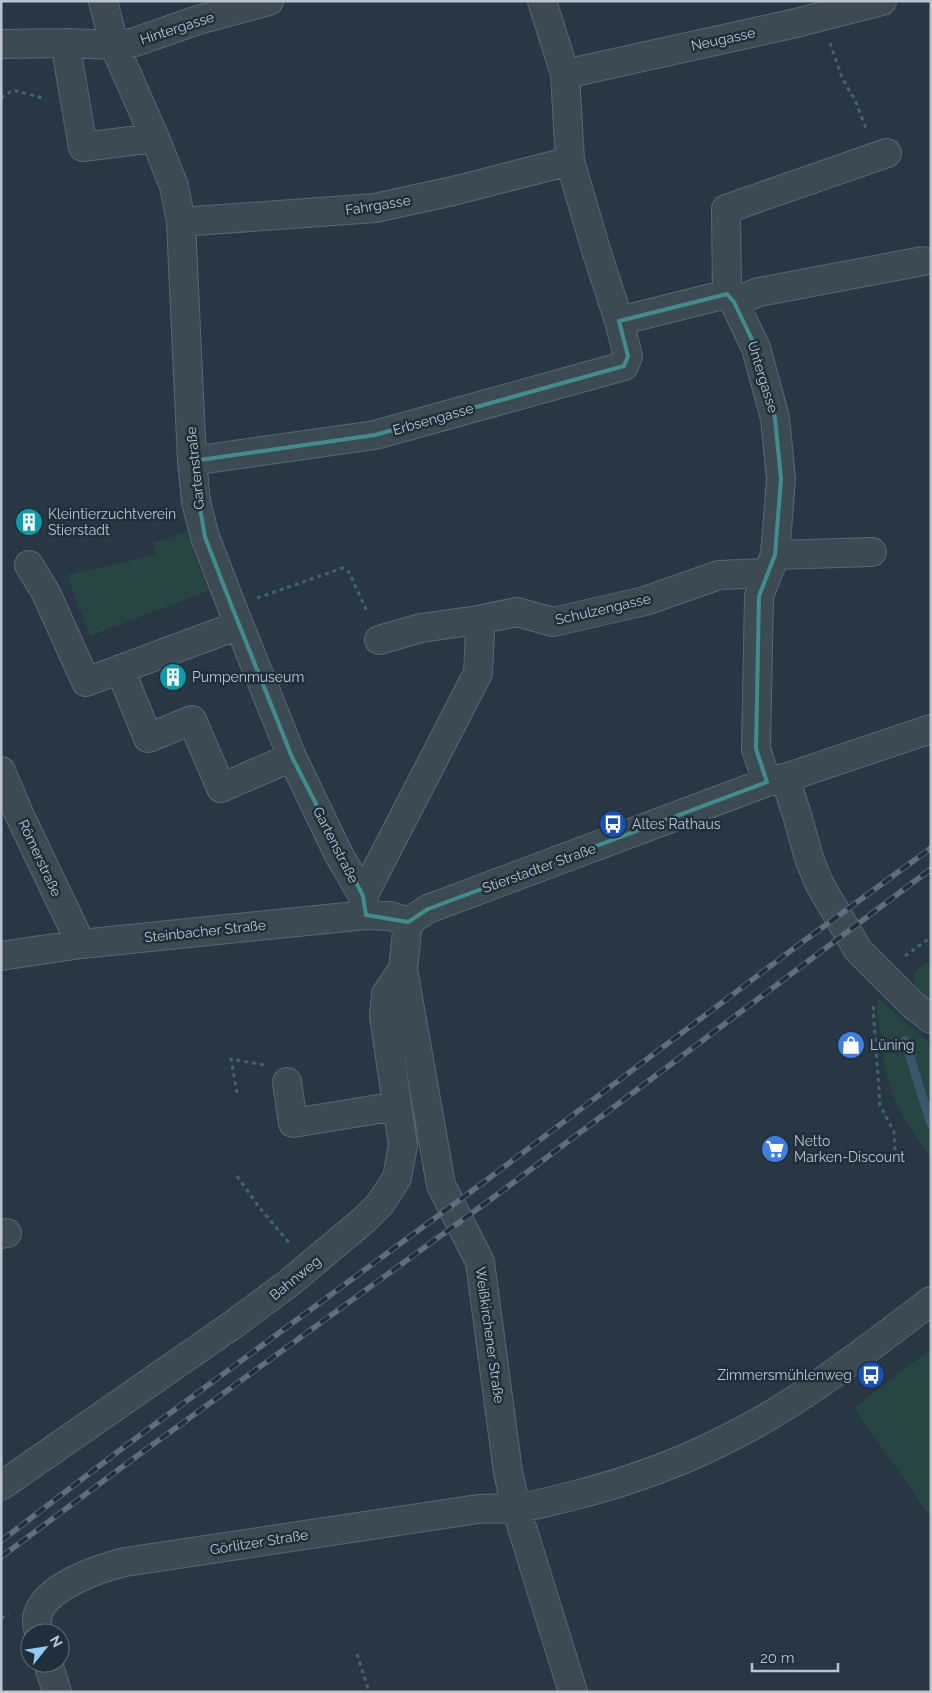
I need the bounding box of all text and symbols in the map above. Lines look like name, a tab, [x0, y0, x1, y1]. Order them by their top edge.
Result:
street label: Hintergasse	[138, 8, 216, 48]
street label: Neugasse	[689, 24, 757, 54]
street label: Fahrgasse	[344, 192, 412, 218]
street label: Untergasse	[745, 339, 781, 415]
street label: Erbsengasse	[391, 400, 475, 438]
street label: Gartenstraße	[183, 426, 207, 510]
place label: Kleintierzuchtverein Stierstadt	[48, 506, 176, 538]
building icon: Kleintierzuchtverein Stierstadt	[14, 507, 44, 537]
street label: Schulzengasse	[554, 590, 652, 628]
building icon: Pumpenmuseum	[158, 662, 188, 692]
place label: Pumpenmuseum	[192, 669, 304, 685]
street label: Gartenstraße	[310, 804, 362, 886]
bus stop icon: Altes Rathaus	[598, 809, 628, 839]
place label: Altes Rathaus	[632, 816, 721, 832]
street label: Römerstraße	[15, 817, 65, 899]
street label: Stierstadter Straße	[480, 840, 598, 896]
street label: Steinbacher Straße	[143, 917, 267, 945]
shop icon: Lüning	[836, 1030, 866, 1060]
place label: Lüning	[870, 1037, 914, 1053]
place label: Netto Marken-Discount	[794, 1133, 905, 1165]
supermarket icon: Netto Marken-Discount	[760, 1134, 790, 1164]
street label: Bahnweg	[266, 1253, 324, 1303]
street label: Weißkirchener Straße	[472, 1266, 508, 1404]
bus stop icon: Zimmersmühlenweg	[856, 1360, 886, 1390]
place label: Zimmersmühlenweg	[717, 1367, 852, 1383]
street label: Görlitzer Straße	[209, 1526, 309, 1558]
north arrow	[20, 1623, 70, 1673]
text: N	[47, 1633, 66, 1650]
scale bar	[752, 1640, 838, 1672]
text: 20 m	[760, 1649, 795, 1667]

